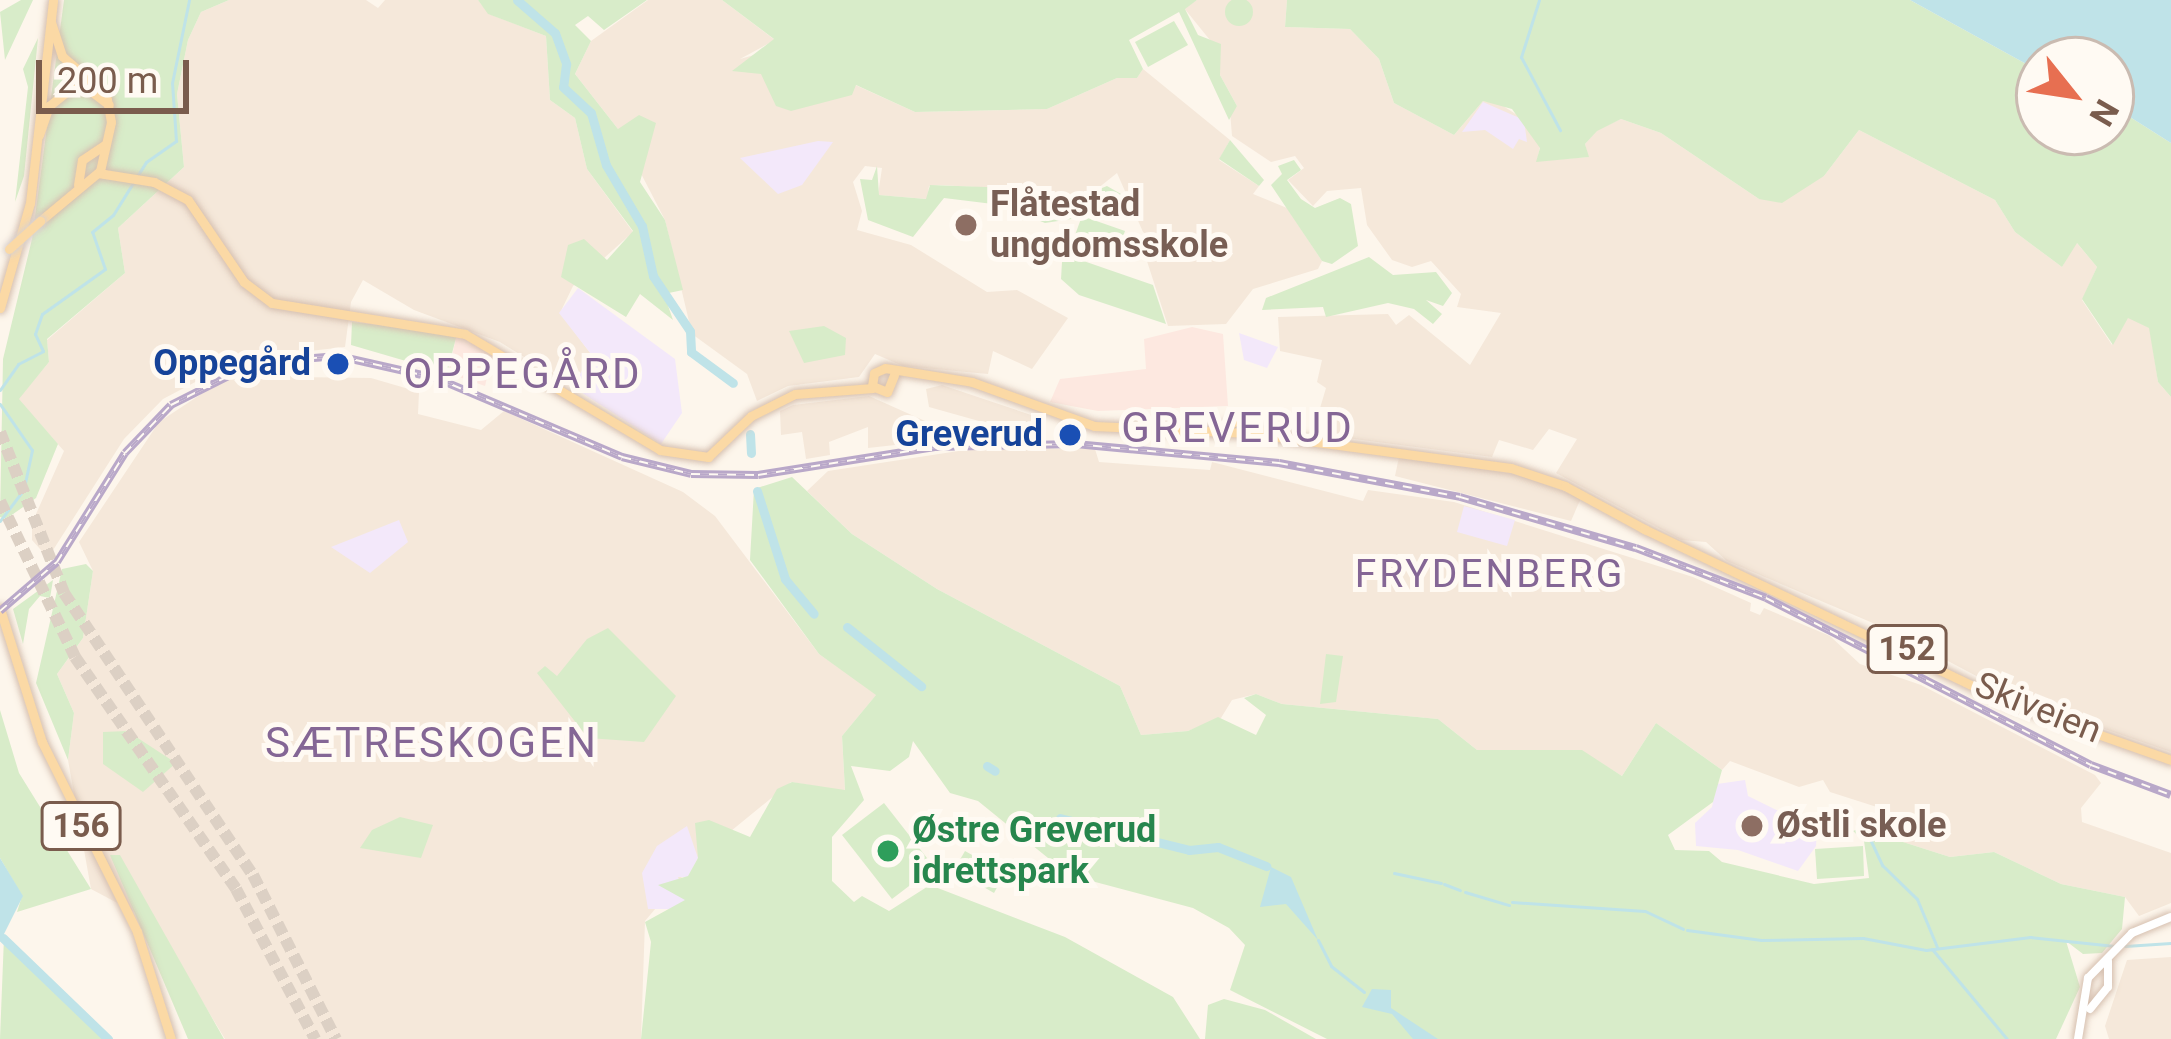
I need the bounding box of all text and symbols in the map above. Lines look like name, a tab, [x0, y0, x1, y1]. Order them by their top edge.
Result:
scale bar	[42, 36, 195, 110]
north arrow	[2015, 36, 2135, 156]
text: 200 m	[57, 60, 158, 102]
text: N	[2081, 93, 2127, 133]
place label: Flåtestad ungdomsskole	[990, 182, 1228, 267]
marker: Flåtestad ungdomsskole	[953, 212, 979, 238]
place label: Oppegård	[153, 342, 311, 386]
marker: Oppegård	[322, 348, 354, 380]
district label: OPPEGÅRD	[403, 349, 643, 399]
district label: GREVERUD	[1121, 403, 1355, 453]
place label: Greverud	[895, 413, 1043, 457]
marker: Greverud	[1054, 419, 1086, 451]
district label: FRYDENBERG	[1355, 551, 1625, 597]
road number: 152	[1865, 622, 1949, 676]
street label: Skiveien	[1969, 663, 2107, 753]
district label: SÆTRESKOGEN	[265, 718, 599, 768]
road number: 156	[39, 799, 123, 853]
place label: Østli skole	[1776, 804, 1946, 848]
place label: Østre Greverud idrettspark	[912, 808, 1156, 893]
marker: Østli skole	[1739, 813, 1765, 839]
marker: Østre Greverud idrettspark	[875, 838, 901, 864]

